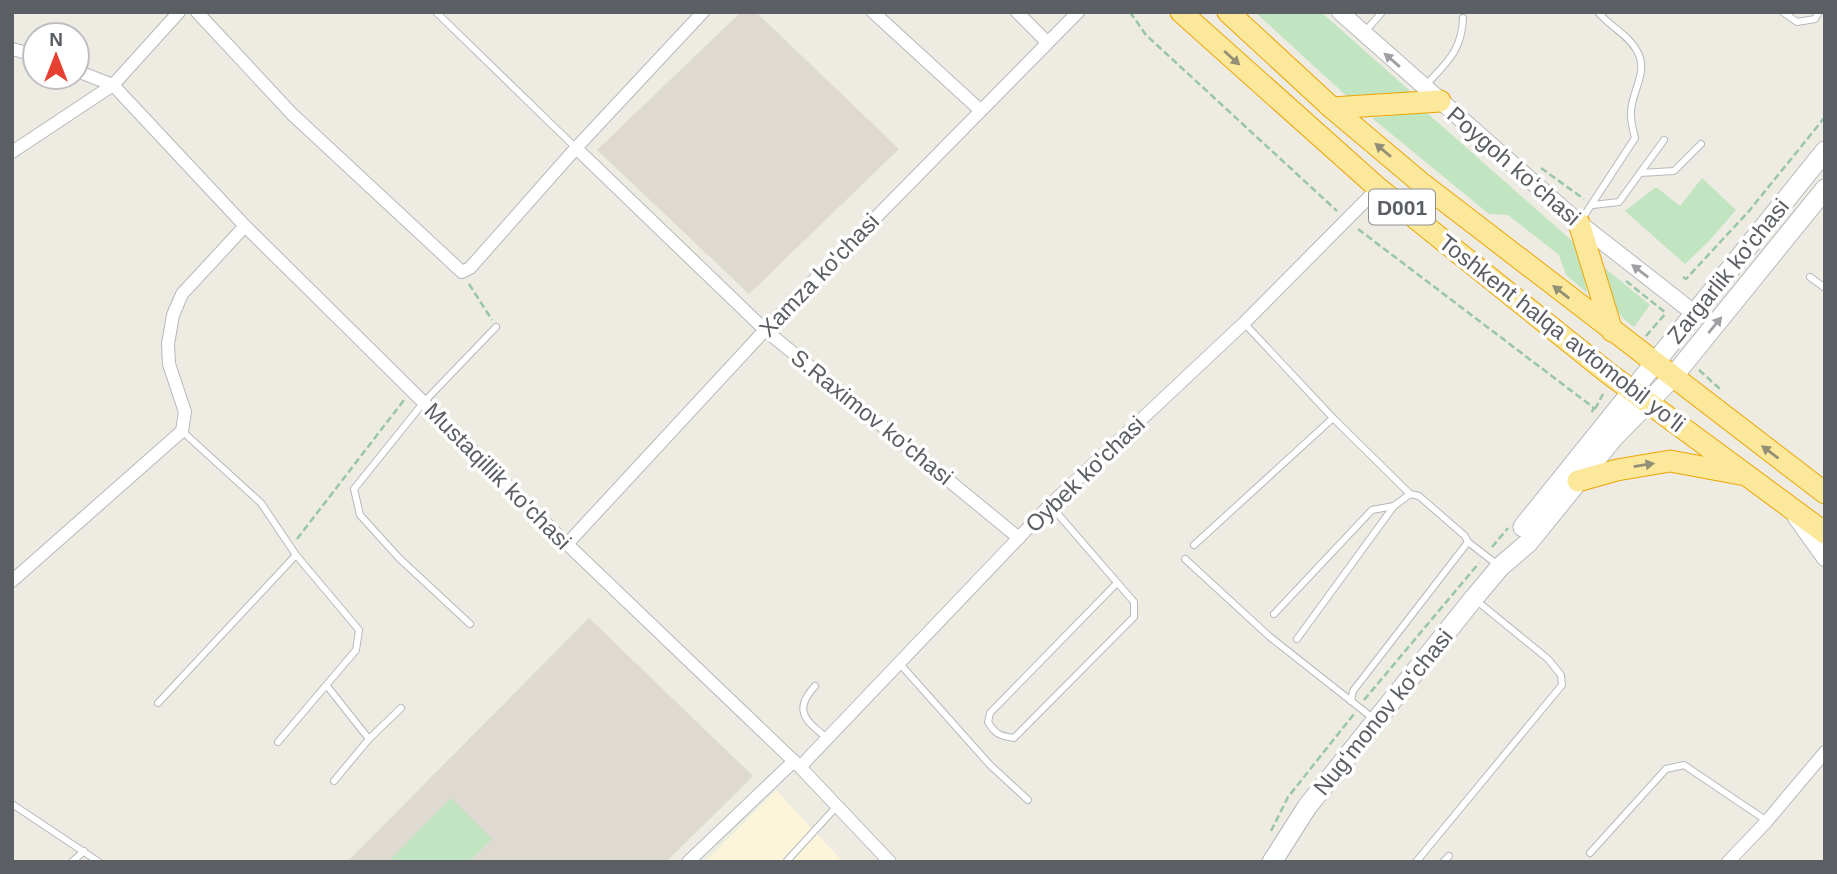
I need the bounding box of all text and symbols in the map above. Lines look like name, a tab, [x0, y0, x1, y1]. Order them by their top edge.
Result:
north arrow	[21, 21, 91, 91]
text: N	[49, 29, 63, 50]
one-way arrow	[1223, 50, 1241, 66]
one-way arrow	[1384, 53, 1401, 68]
street label: Poygoh koʻchasi	[1442, 101, 1586, 231]
one-way arrow	[1374, 143, 1392, 158]
road number: D001	[1369, 190, 1435, 224]
street label: Zargarlik ko'chasi	[1662, 194, 1794, 348]
street label: Xamza ko'chasi	[754, 208, 884, 342]
street label: Toshkent halqa avtomobil yo'li	[1434, 229, 1690, 437]
one-way arrow	[1631, 265, 1649, 279]
one-way arrow	[1552, 284, 1570, 299]
one-way arrow	[1708, 317, 1723, 335]
street label: S.Raximov ko'chasi	[786, 344, 958, 490]
street label: Mustaqillik ko'chasi	[419, 397, 577, 555]
street label: Oybek ko'chasi	[1020, 411, 1150, 537]
one-way arrow	[1761, 446, 1779, 460]
one-way arrow	[1633, 460, 1655, 471]
street label: Nugʻmonov koʻchasi	[1308, 624, 1458, 800]

